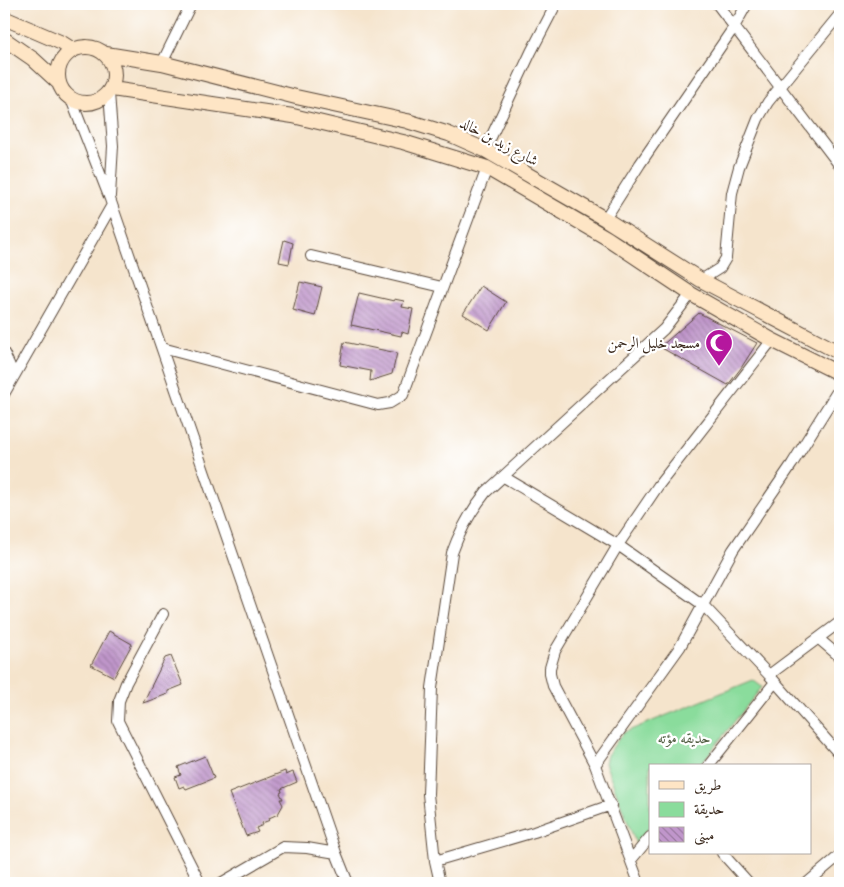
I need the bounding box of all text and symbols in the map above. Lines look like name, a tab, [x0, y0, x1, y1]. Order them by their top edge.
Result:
street label: شارع زيد بن خالد	[455, 113, 541, 173]
mosque icon: مسجد خليل الرحمن	[704, 328, 734, 367]
place label: مسجد خليل الرحمن	[608, 334, 700, 354]
park label: حديقه مؤته	[657, 729, 711, 748]
legend	[649, 764, 812, 854]
text: طريق	[694, 776, 721, 795]
text: حديقة	[694, 800, 724, 819]
text: مبنى	[694, 826, 714, 846]

